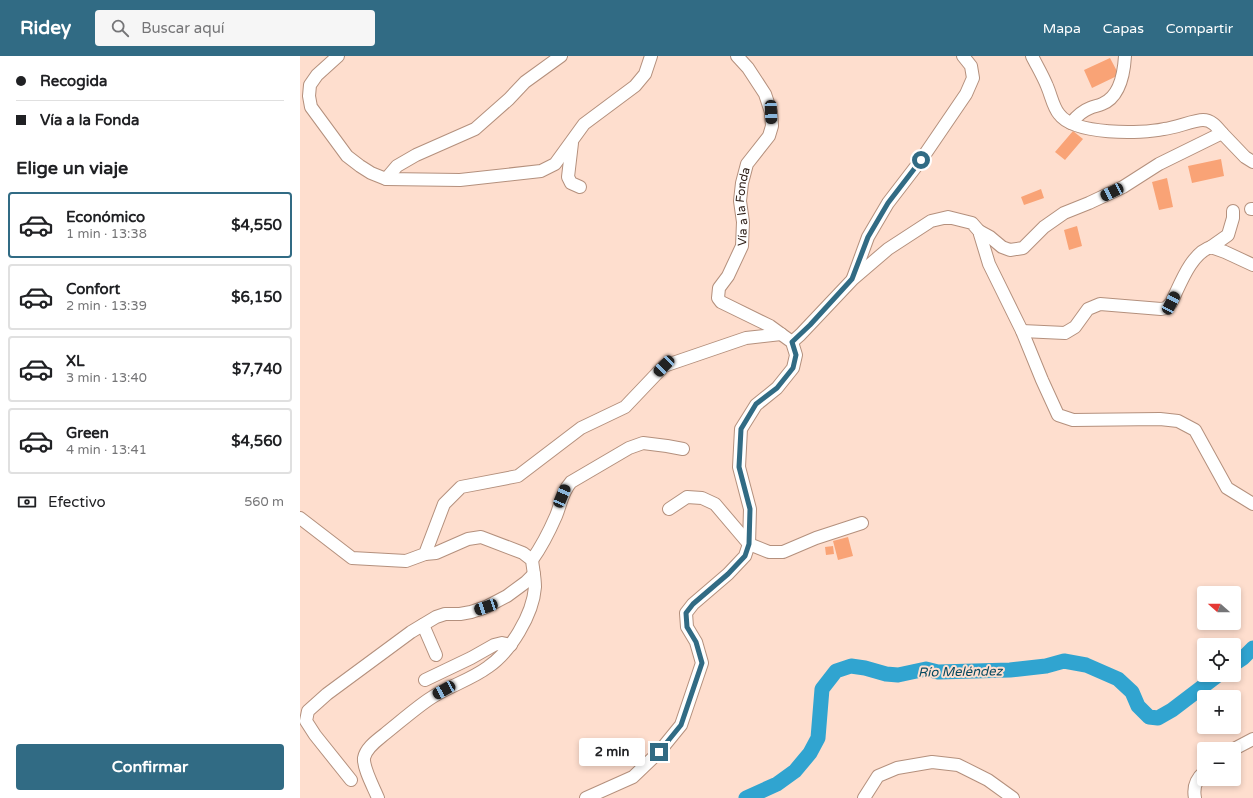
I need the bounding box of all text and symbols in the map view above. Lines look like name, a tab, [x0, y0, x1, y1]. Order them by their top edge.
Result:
search box	[95, 10, 375, 46]
text: Ridey	[20, 17, 71, 39]
icon: search	[109, 17, 131, 39]
text: Buscar aquí	[141, 19, 225, 37]
text: Mapa	[1043, 20, 1081, 37]
text: Capas	[1103, 20, 1144, 37]
text: Compartir	[1166, 20, 1233, 37]
text: Recogida	[40, 72, 107, 90]
car	[765, 100, 777, 124]
text: Vía a la Fonda	[40, 111, 139, 129]
route start	[912, 151, 930, 169]
text: Elige un viaje	[16, 157, 128, 179]
street label: Vía a la Fonda	[733, 166, 753, 246]
car	[1099, 181, 1125, 203]
icon: car	[18, 207, 54, 243]
text: Económico	[66, 208, 145, 226]
text: $4,550	[231, 216, 282, 234]
text: 1 min · 13:38	[66, 226, 147, 242]
icon: car	[18, 279, 54, 315]
text: Confort	[66, 280, 120, 298]
text: $6,150	[231, 288, 282, 306]
car	[1160, 290, 1182, 316]
text: 2 min · 13:39	[66, 298, 147, 314]
icon: car	[18, 351, 54, 387]
text: XL	[66, 352, 85, 370]
car	[651, 353, 677, 379]
text: $7,740	[232, 360, 282, 378]
text: 3 min · 13:40	[66, 370, 147, 386]
icon: car	[18, 423, 54, 459]
text: Green	[66, 424, 109, 442]
text: $4,560	[231, 432, 282, 450]
text: 4 min · 13:41	[66, 442, 147, 458]
car	[552, 483, 572, 509]
icon: cash	[16, 491, 38, 513]
text: Efectivo	[48, 493, 106, 511]
text: 560 m	[244, 494, 284, 510]
north arrow	[1197, 586, 1241, 630]
map controls	[1197, 586, 1241, 786]
car	[473, 597, 499, 617]
button: locate	[1197, 638, 1241, 682]
water label: Río Meléndez	[918, 663, 1004, 681]
car	[431, 679, 457, 701]
button: +	[1197, 690, 1241, 734]
callout: 2 min	[579, 738, 645, 766]
button: −	[1197, 742, 1241, 786]
route end	[650, 743, 668, 761]
button: Confirmar	[16, 744, 284, 790]
text: 2 min	[595, 744, 629, 760]

